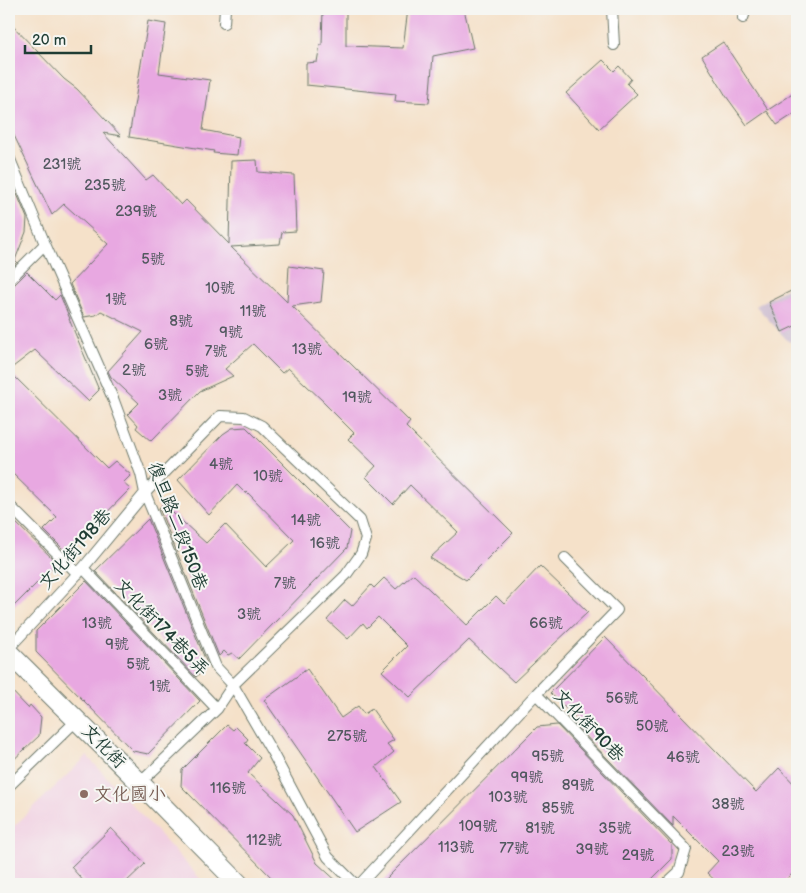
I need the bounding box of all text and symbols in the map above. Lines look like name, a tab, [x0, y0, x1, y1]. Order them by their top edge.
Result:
scale bar	[25, 22, 91, 54]
text: 20 m	[32, 31, 66, 50]
house number: 231號	[43, 155, 81, 174]
house number: 235號	[84, 176, 126, 195]
house number: 239號	[115, 202, 157, 221]
house number: 5號	[141, 250, 165, 269]
house number: 10號	[205, 279, 235, 298]
house number: 1號	[106, 290, 126, 309]
house number: 11號	[240, 302, 266, 321]
house number: 8號	[169, 312, 193, 331]
house number: 9號	[219, 323, 243, 342]
house number: 6號	[144, 335, 168, 354]
house number: 13號	[292, 340, 322, 359]
house number: 7號	[205, 342, 227, 361]
house number: 2號	[122, 361, 146, 380]
house number: 5號	[185, 362, 209, 381]
house number: 3號	[158, 386, 182, 405]
house number: 19號	[342, 388, 372, 407]
house number: 4號	[209, 455, 233, 474]
street label: 復旦路二段150巷	[143, 459, 212, 593]
house number: 10號	[253, 467, 283, 486]
street label: 文化街198巷	[35, 505, 116, 594]
house number: 14號	[291, 511, 321, 530]
house number: 16號	[310, 534, 340, 553]
street label: 文化街174巷5弄	[110, 574, 213, 680]
house number: 7號	[274, 574, 296, 593]
house number: 3號	[237, 605, 261, 624]
house number: 13號	[82, 614, 112, 633]
house number: 66號	[529, 614, 563, 633]
house number: 9號	[105, 635, 129, 654]
house number: 5號	[126, 655, 150, 674]
house number: 1號	[150, 677, 170, 696]
street label: 文化街90巷	[549, 685, 628, 766]
house number: 56號	[606, 689, 638, 708]
house number: 50號	[636, 717, 668, 736]
street label: 文化街	[77, 720, 130, 773]
house number: 275號	[327, 727, 367, 746]
house number: 95號	[532, 747, 564, 766]
house number: 46號	[666, 748, 700, 767]
house number: 99號	[511, 768, 543, 787]
house number: 89號	[562, 776, 594, 795]
house number: 116號	[210, 779, 246, 798]
place label: 文化國小	[94, 784, 166, 805]
marker: 文化國小	[78, 788, 90, 800]
house number: 103號	[489, 788, 527, 807]
house number: 38號	[712, 795, 744, 814]
house number: 85號	[542, 799, 574, 818]
house number: 109號	[459, 817, 497, 836]
house number: 81號	[525, 819, 555, 838]
house number: 35號	[599, 819, 631, 838]
house number: 112號	[246, 831, 282, 850]
house number: 113號	[438, 838, 474, 857]
house number: 77號	[499, 839, 529, 858]
house number: 39號	[576, 840, 608, 859]
house number: 23號	[722, 842, 754, 861]
house number: 29號	[622, 846, 654, 865]

